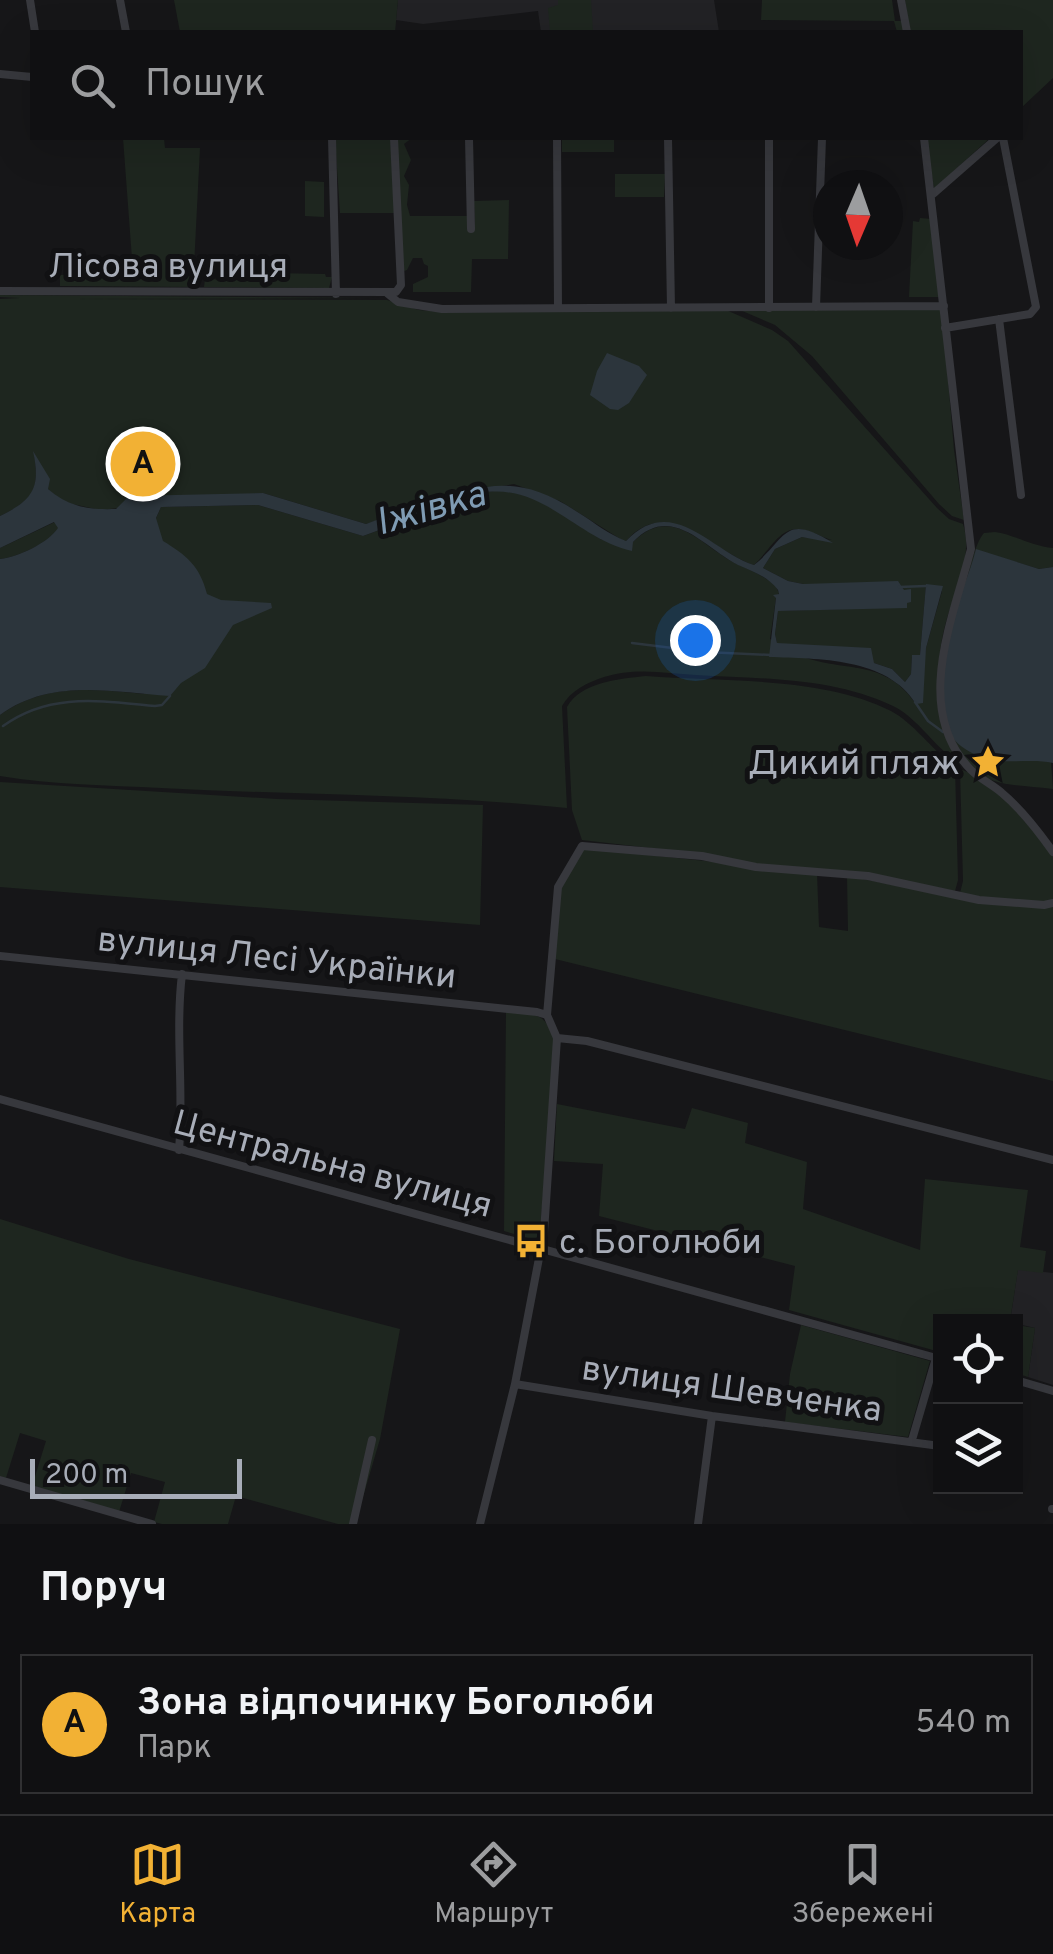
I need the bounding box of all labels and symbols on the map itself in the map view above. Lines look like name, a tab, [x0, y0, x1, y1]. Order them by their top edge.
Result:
north arrow	[813, 170, 903, 260]
street label: Лісова вулиця	[48, 246, 288, 290]
pin: A	[110, 426, 176, 502]
water label: Іжівка	[370, 471, 492, 549]
your location	[670, 615, 721, 666]
place label: Дикий пляж	[748, 743, 960, 787]
place icon: Дикий пляж	[969, 743, 1007, 781]
street label: вулиця Лесі Українки	[95, 919, 458, 1001]
street label: Центральна вулиця	[168, 1102, 497, 1230]
bus stop icon: с. Боголюби	[512, 1222, 550, 1260]
place label: с. Боголюби	[559, 1222, 762, 1266]
street label: вулиця Шевченка	[579, 1348, 885, 1434]
scale bar	[30, 1454, 242, 1498]

